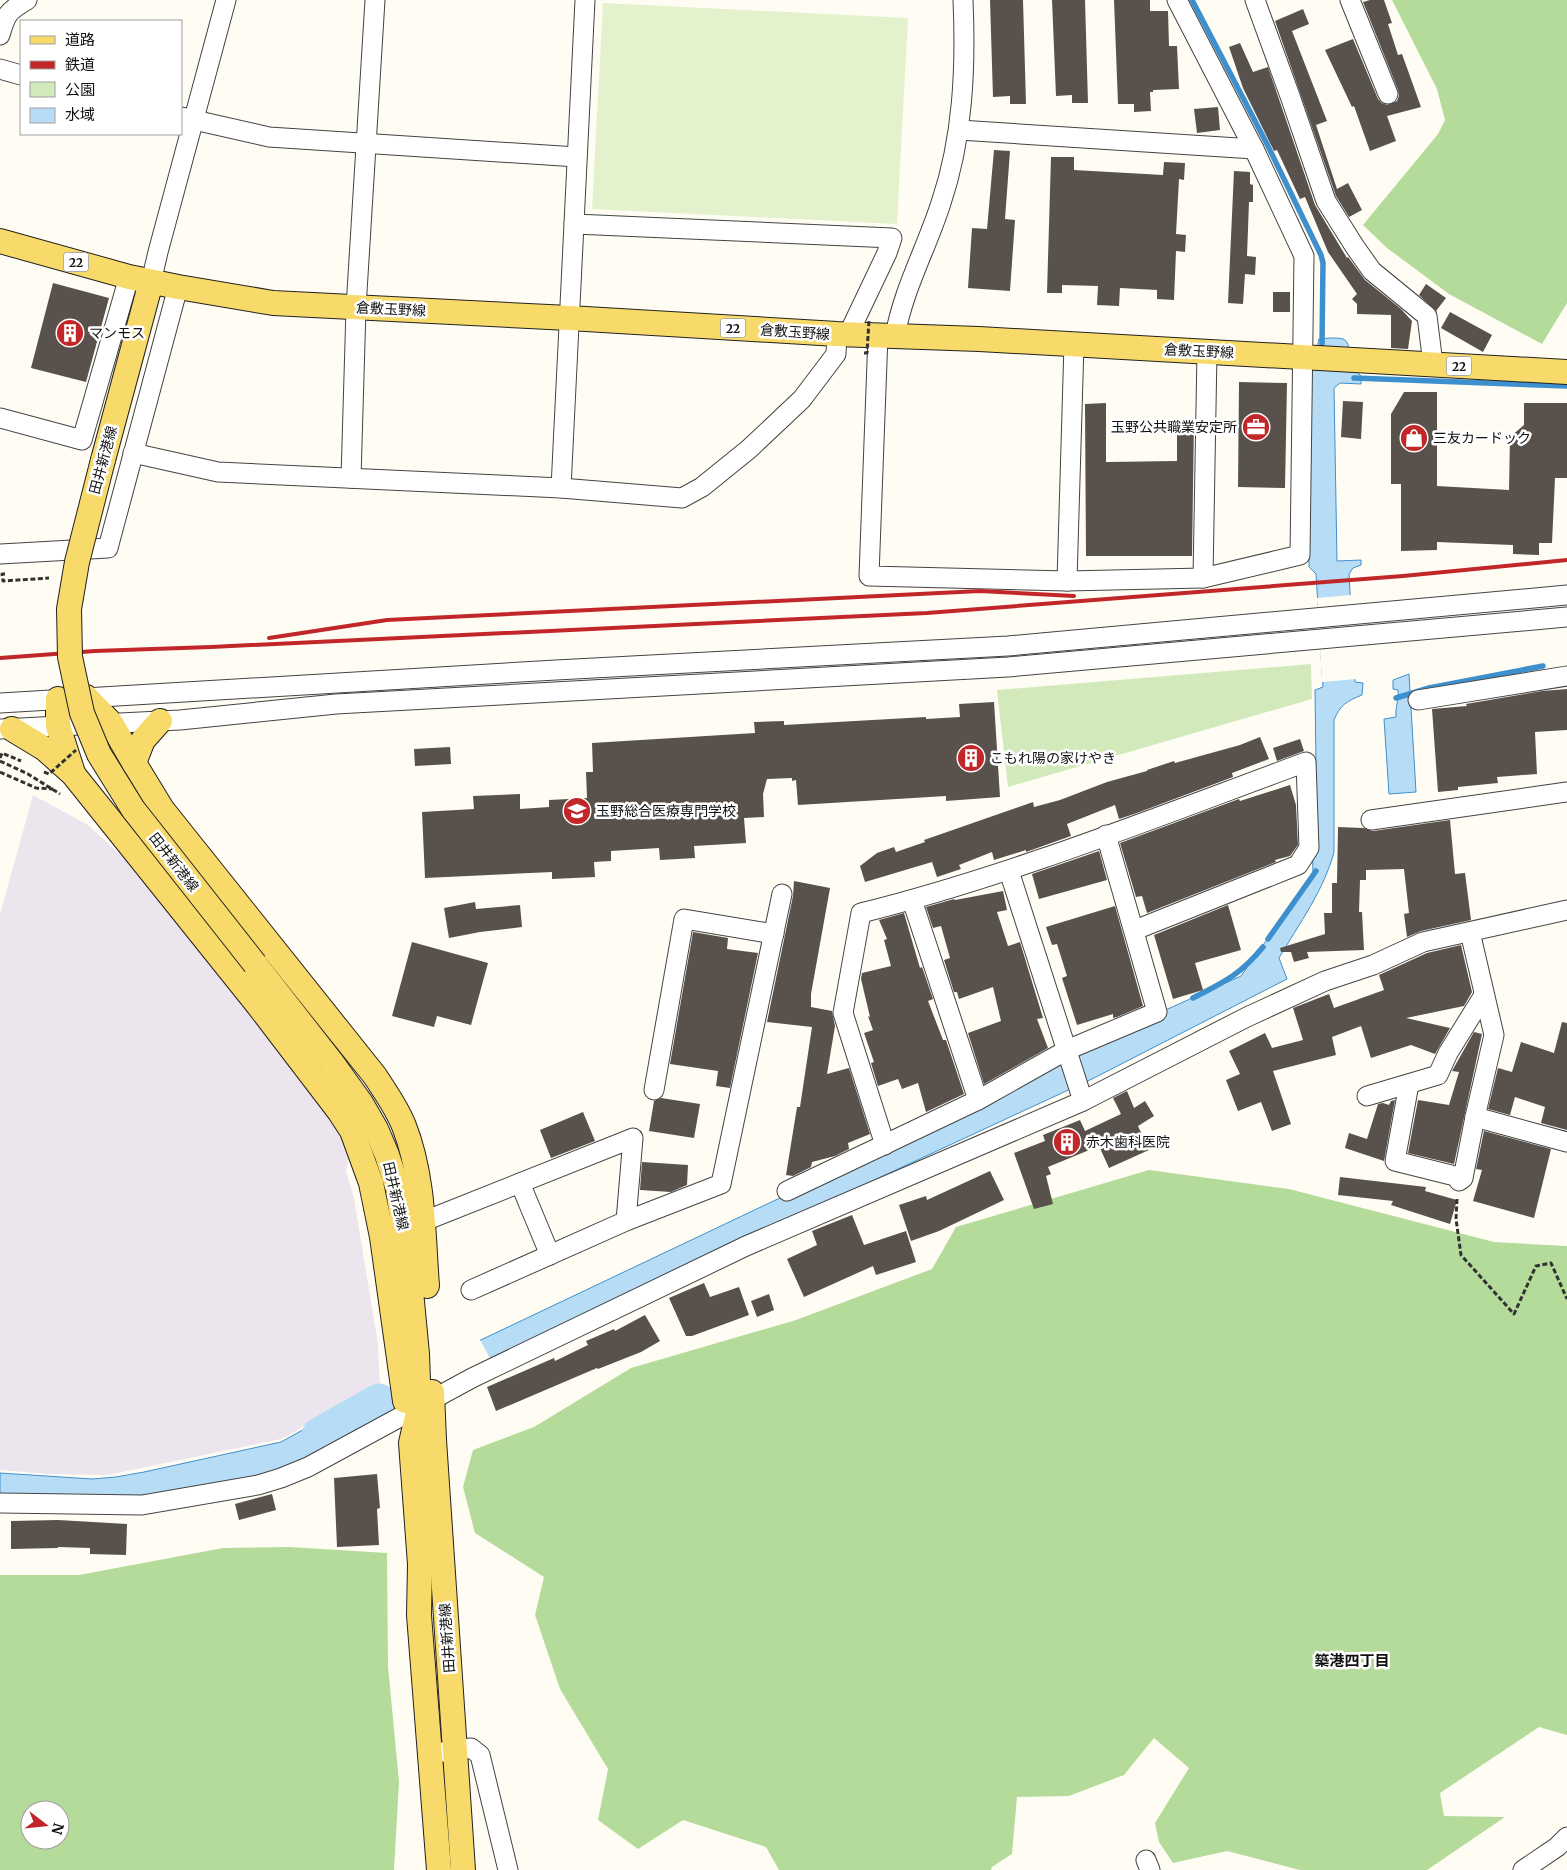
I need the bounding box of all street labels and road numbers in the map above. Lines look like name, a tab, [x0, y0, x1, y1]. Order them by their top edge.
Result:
road number: 22	[64, 252, 88, 272]
street label: 倉敷玉野線	[356, 298, 426, 320]
road number: 22	[720, 318, 746, 338]
street label: 倉敷玉野線	[759, 321, 831, 343]
street label: 倉敷玉野線	[1164, 340, 1234, 362]
road number: 22	[1446, 356, 1472, 376]
street label: 田井新港線	[85, 424, 121, 496]
street label: 田井新港線	[145, 829, 203, 895]
street label: 田井新港線	[379, 1160, 413, 1232]
street label: 田井新港線	[436, 1602, 458, 1674]

